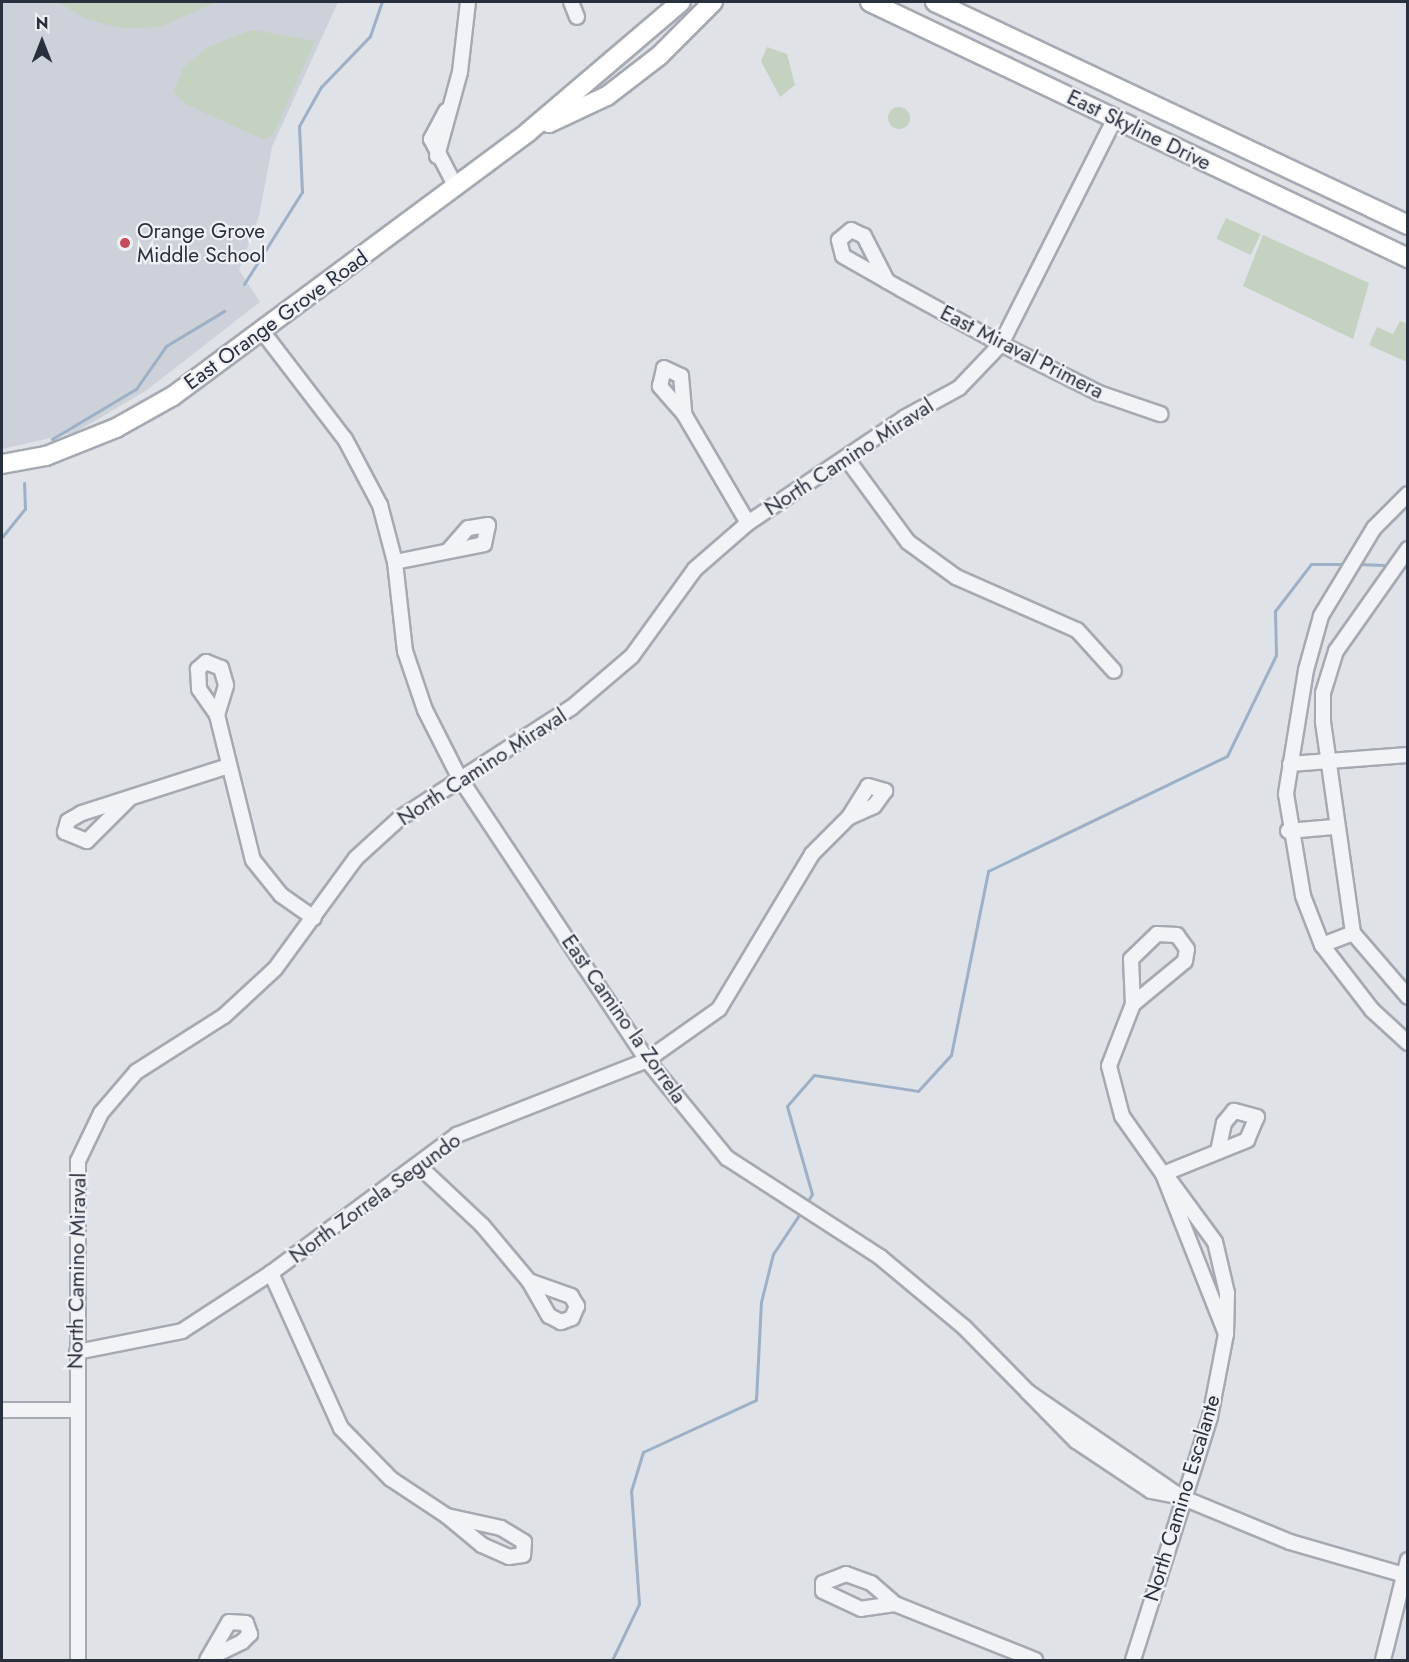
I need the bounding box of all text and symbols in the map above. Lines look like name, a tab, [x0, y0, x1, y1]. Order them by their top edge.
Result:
north arrow	[12, 12, 72, 72]
text: N	[36, 12, 48, 35]
street label: East Skyline Drive	[1063, 84, 1215, 176]
place label: Orange Grove Middle School	[137, 218, 266, 268]
marker: Orange Grove Middle School	[118, 236, 132, 250]
street label: East Orange Grove Road	[179, 245, 373, 395]
street label: East Miraval Primera	[936, 300, 1108, 404]
street label: North Camino Miraval	[760, 393, 938, 521]
street label: North Camino Miraval	[393, 703, 571, 831]
street label: East Camino la Zorrela	[556, 930, 692, 1108]
street label: North Zorrela Segundo	[284, 1127, 466, 1269]
street label: North Camino Miraval	[63, 1173, 91, 1369]
street label: North Camino Escalante	[1139, 1392, 1225, 1604]

